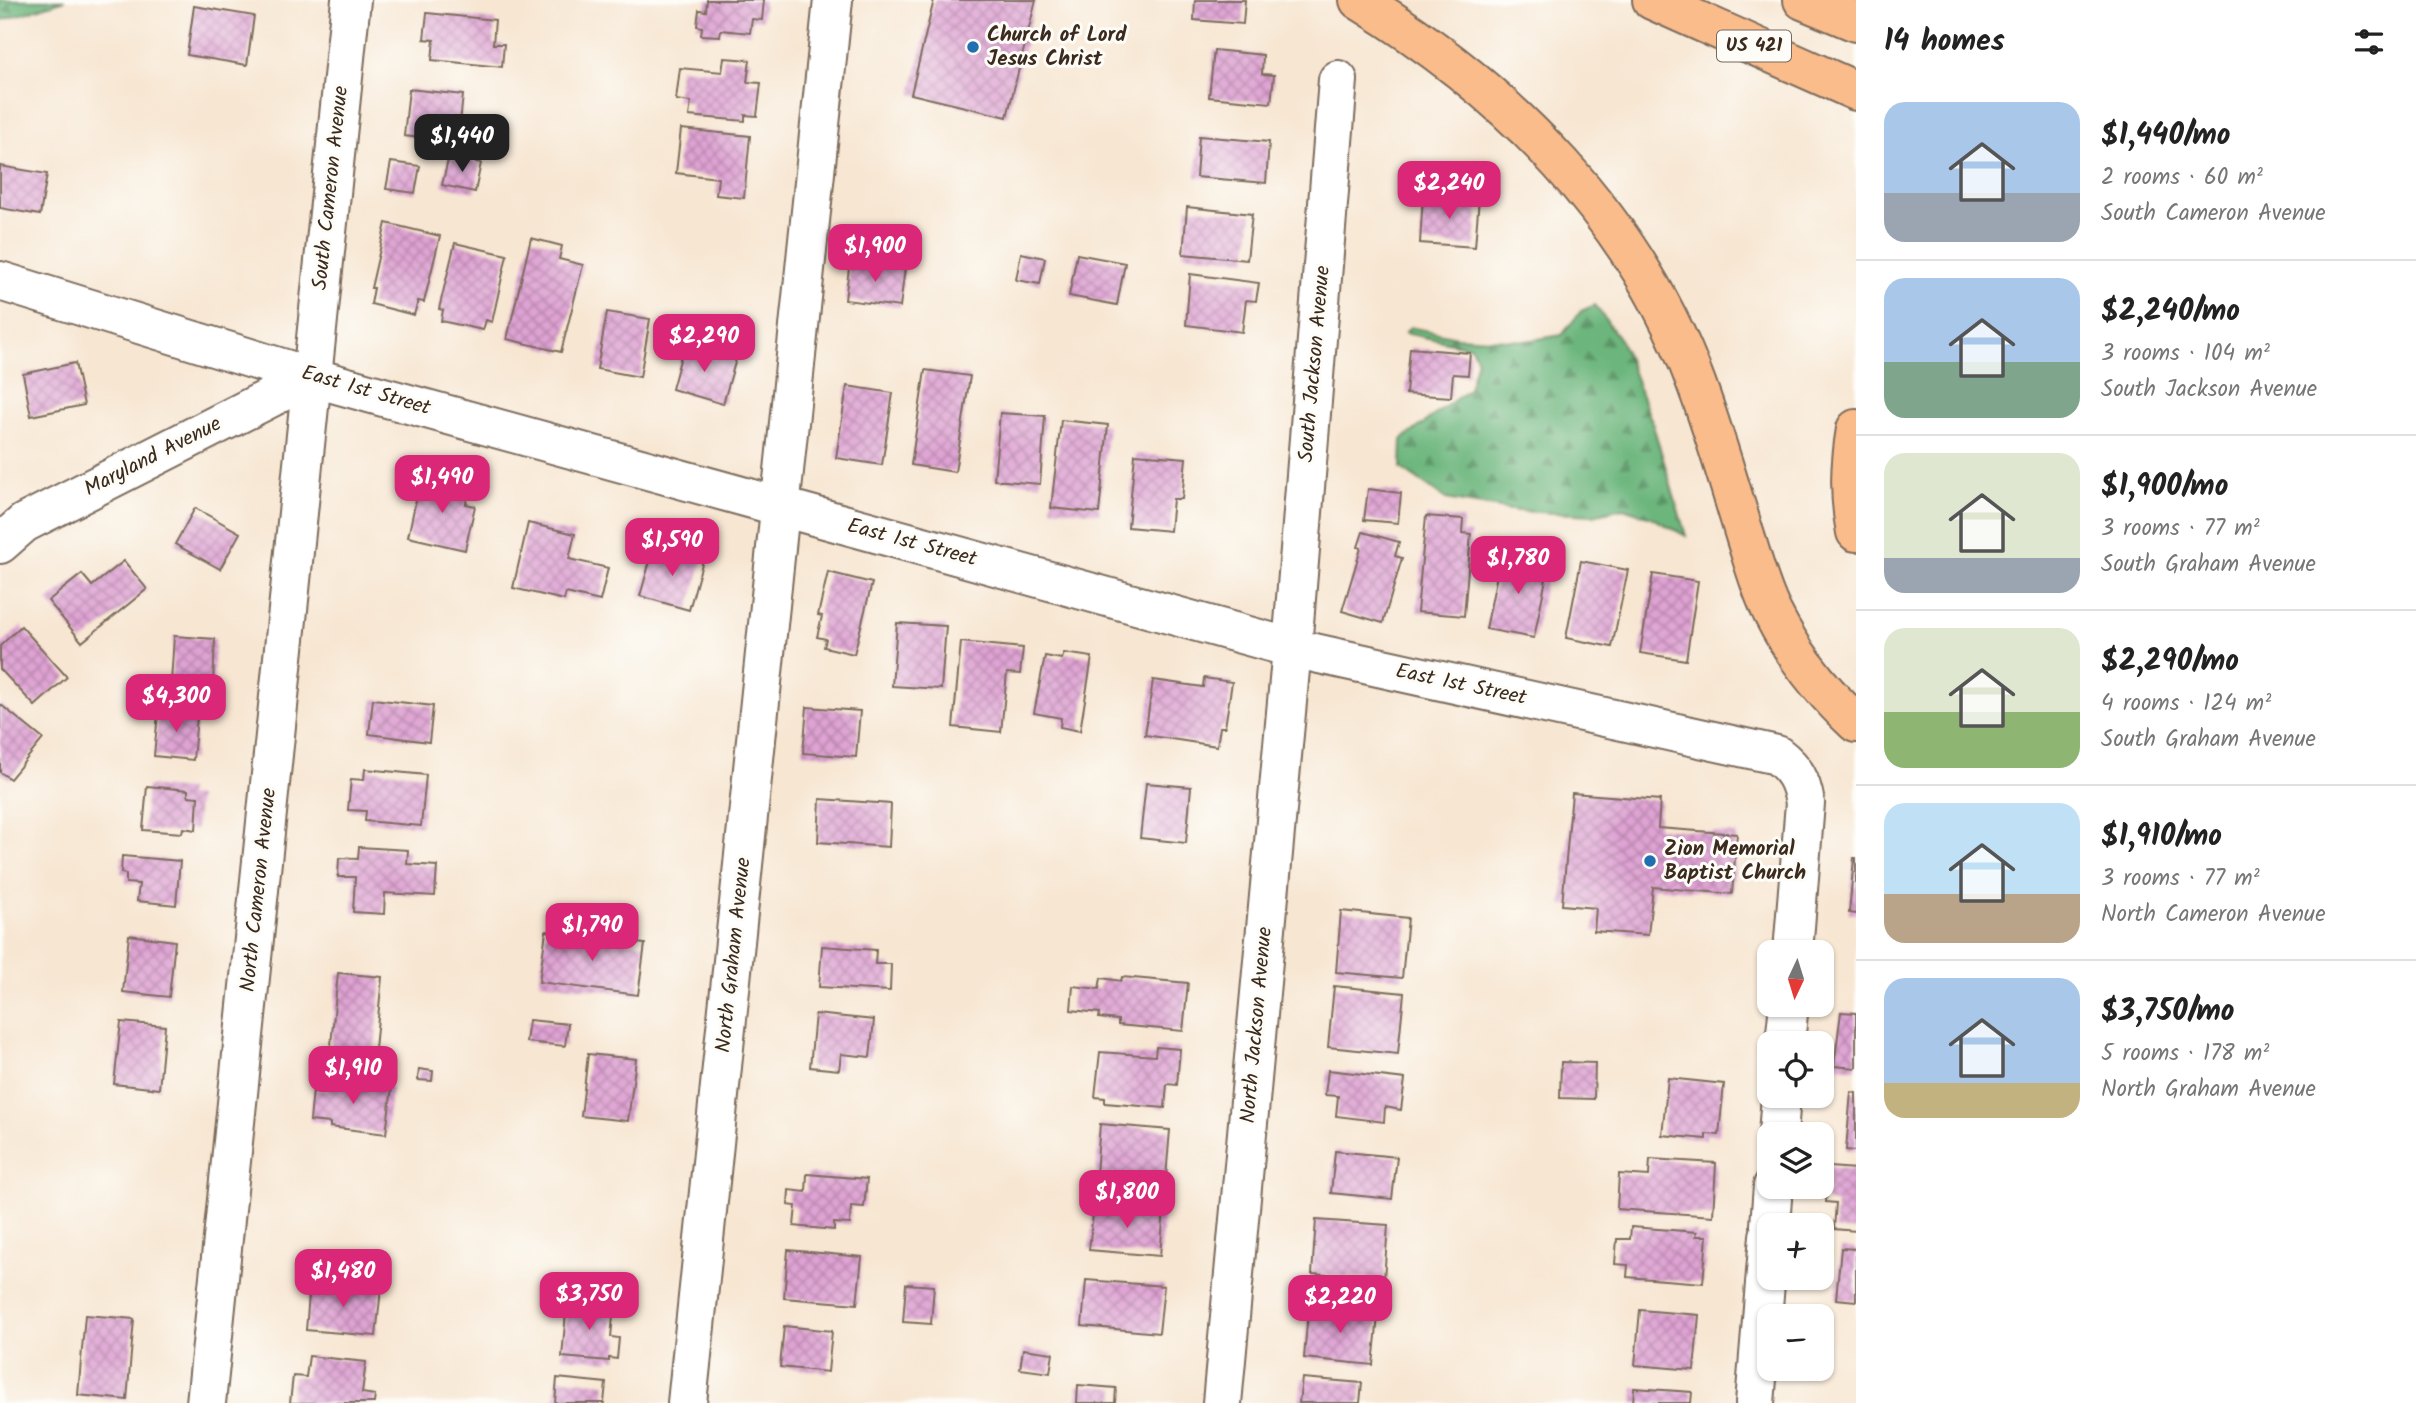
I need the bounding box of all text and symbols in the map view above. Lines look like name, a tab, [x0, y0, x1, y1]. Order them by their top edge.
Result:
text: 14 homes	[1884, 18, 2005, 66]
place label: Church of Lord Jesus Christ	[987, 19, 1127, 76]
icon: filters	[2350, 23, 2388, 61]
road number: US 421	[1717, 30, 1791, 61]
marker: Church of Lord Jesus Christ	[965, 39, 981, 55]
street label: South Cameron Avenue	[304, 84, 358, 292]
text: $1,440/mo	[2101, 112, 2230, 160]
pin: $1,440	[405, 114, 519, 174]
text: $1,440	[430, 119, 494, 155]
icon: home	[1940, 130, 2024, 214]
text: 2 rooms · 60 m²	[2101, 160, 2263, 196]
pin: $2,240	[1392, 162, 1506, 221]
text: $2,240	[1414, 166, 1484, 202]
text: South Cameron Avenue	[2101, 196, 2326, 232]
pin: $1,900	[818, 224, 932, 284]
text: $1,900	[844, 229, 906, 265]
street label: South Jackson Avenue	[1290, 264, 1340, 464]
text: $2,240/mo	[2101, 288, 2240, 336]
icon: home	[1940, 306, 2024, 390]
pin: $2,290	[647, 314, 761, 374]
text: $2,290	[669, 319, 739, 355]
text: 3 rooms · 104 m²	[2101, 336, 2270, 372]
street label: East 1st Street	[298, 357, 435, 425]
text: South Jackson Avenue	[2101, 372, 2317, 408]
street label: Maryland Avenue	[79, 408, 228, 506]
pin: $1,490	[385, 456, 499, 515]
text: $1,490	[411, 460, 473, 496]
text: $1,900/mo	[2101, 463, 2228, 511]
icon: home	[1940, 481, 2024, 565]
street label: East 1st Street	[844, 510, 981, 576]
text: 3 rooms · 77 m²	[2101, 511, 2260, 547]
pin: $1,590	[615, 518, 729, 578]
text: $1,590	[641, 523, 703, 559]
pin: $1,780	[1461, 536, 1575, 596]
text: $1,780	[1487, 541, 1549, 577]
text: South Graham Avenue	[2101, 547, 2316, 583]
text: $2,290/mo	[2101, 638, 2239, 686]
street label: East 1st Street	[1393, 655, 1530, 715]
icon: home	[1940, 656, 2024, 740]
pin: $4,300	[119, 674, 233, 734]
text: $4,300	[142, 679, 210, 715]
text: 4 rooms · 124 m²	[2101, 686, 2271, 722]
text: South Graham Avenue	[2101, 722, 2316, 758]
street label: North Cameron Avenue	[232, 786, 286, 994]
text: $1,910/mo	[2101, 813, 2222, 861]
icon: home	[1940, 831, 2024, 915]
place label: Zion Memorial Baptist Church	[1664, 833, 1806, 890]
marker: Zion Memorial Baptist Church	[1642, 853, 1658, 869]
street label: North Graham Avenue	[707, 855, 761, 1054]
text: 3 rooms · 77 m²	[2101, 861, 2260, 897]
text: North Cameron Avenue	[2101, 897, 2326, 933]
pin: $1,790	[535, 904, 649, 963]
text: $1,790	[562, 908, 622, 944]
street label: North Jackson Avenue	[1232, 925, 1282, 1125]
north arrow	[1757, 940, 1834, 1017]
map controls	[1757, 940, 1834, 1381]
text: $3,750/mo	[2101, 988, 2234, 1036]
icon: home	[1940, 1006, 2024, 1090]
button: locate	[1757, 1031, 1834, 1108]
text: 5 rooms · 178 m²	[2101, 1036, 2269, 1072]
pin: $1,910	[296, 1046, 410, 1106]
text: $1,910	[325, 1051, 381, 1087]
text: North Graham Avenue	[2101, 1072, 2316, 1108]
button: layers	[1757, 1122, 1834, 1199]
pin: $1,800	[1070, 1170, 1184, 1230]
text: $1,800	[1095, 1175, 1159, 1211]
button: +	[1757, 1213, 1834, 1290]
pin: $1,480	[286, 1250, 400, 1309]
text: $1,480	[311, 1254, 375, 1290]
pin: $3,750	[532, 1272, 646, 1332]
pin: $2,220	[1283, 1276, 1397, 1335]
text: $3,750	[556, 1277, 622, 1313]
text: $2,220	[1304, 1280, 1376, 1316]
button: −	[1757, 1304, 1834, 1381]

